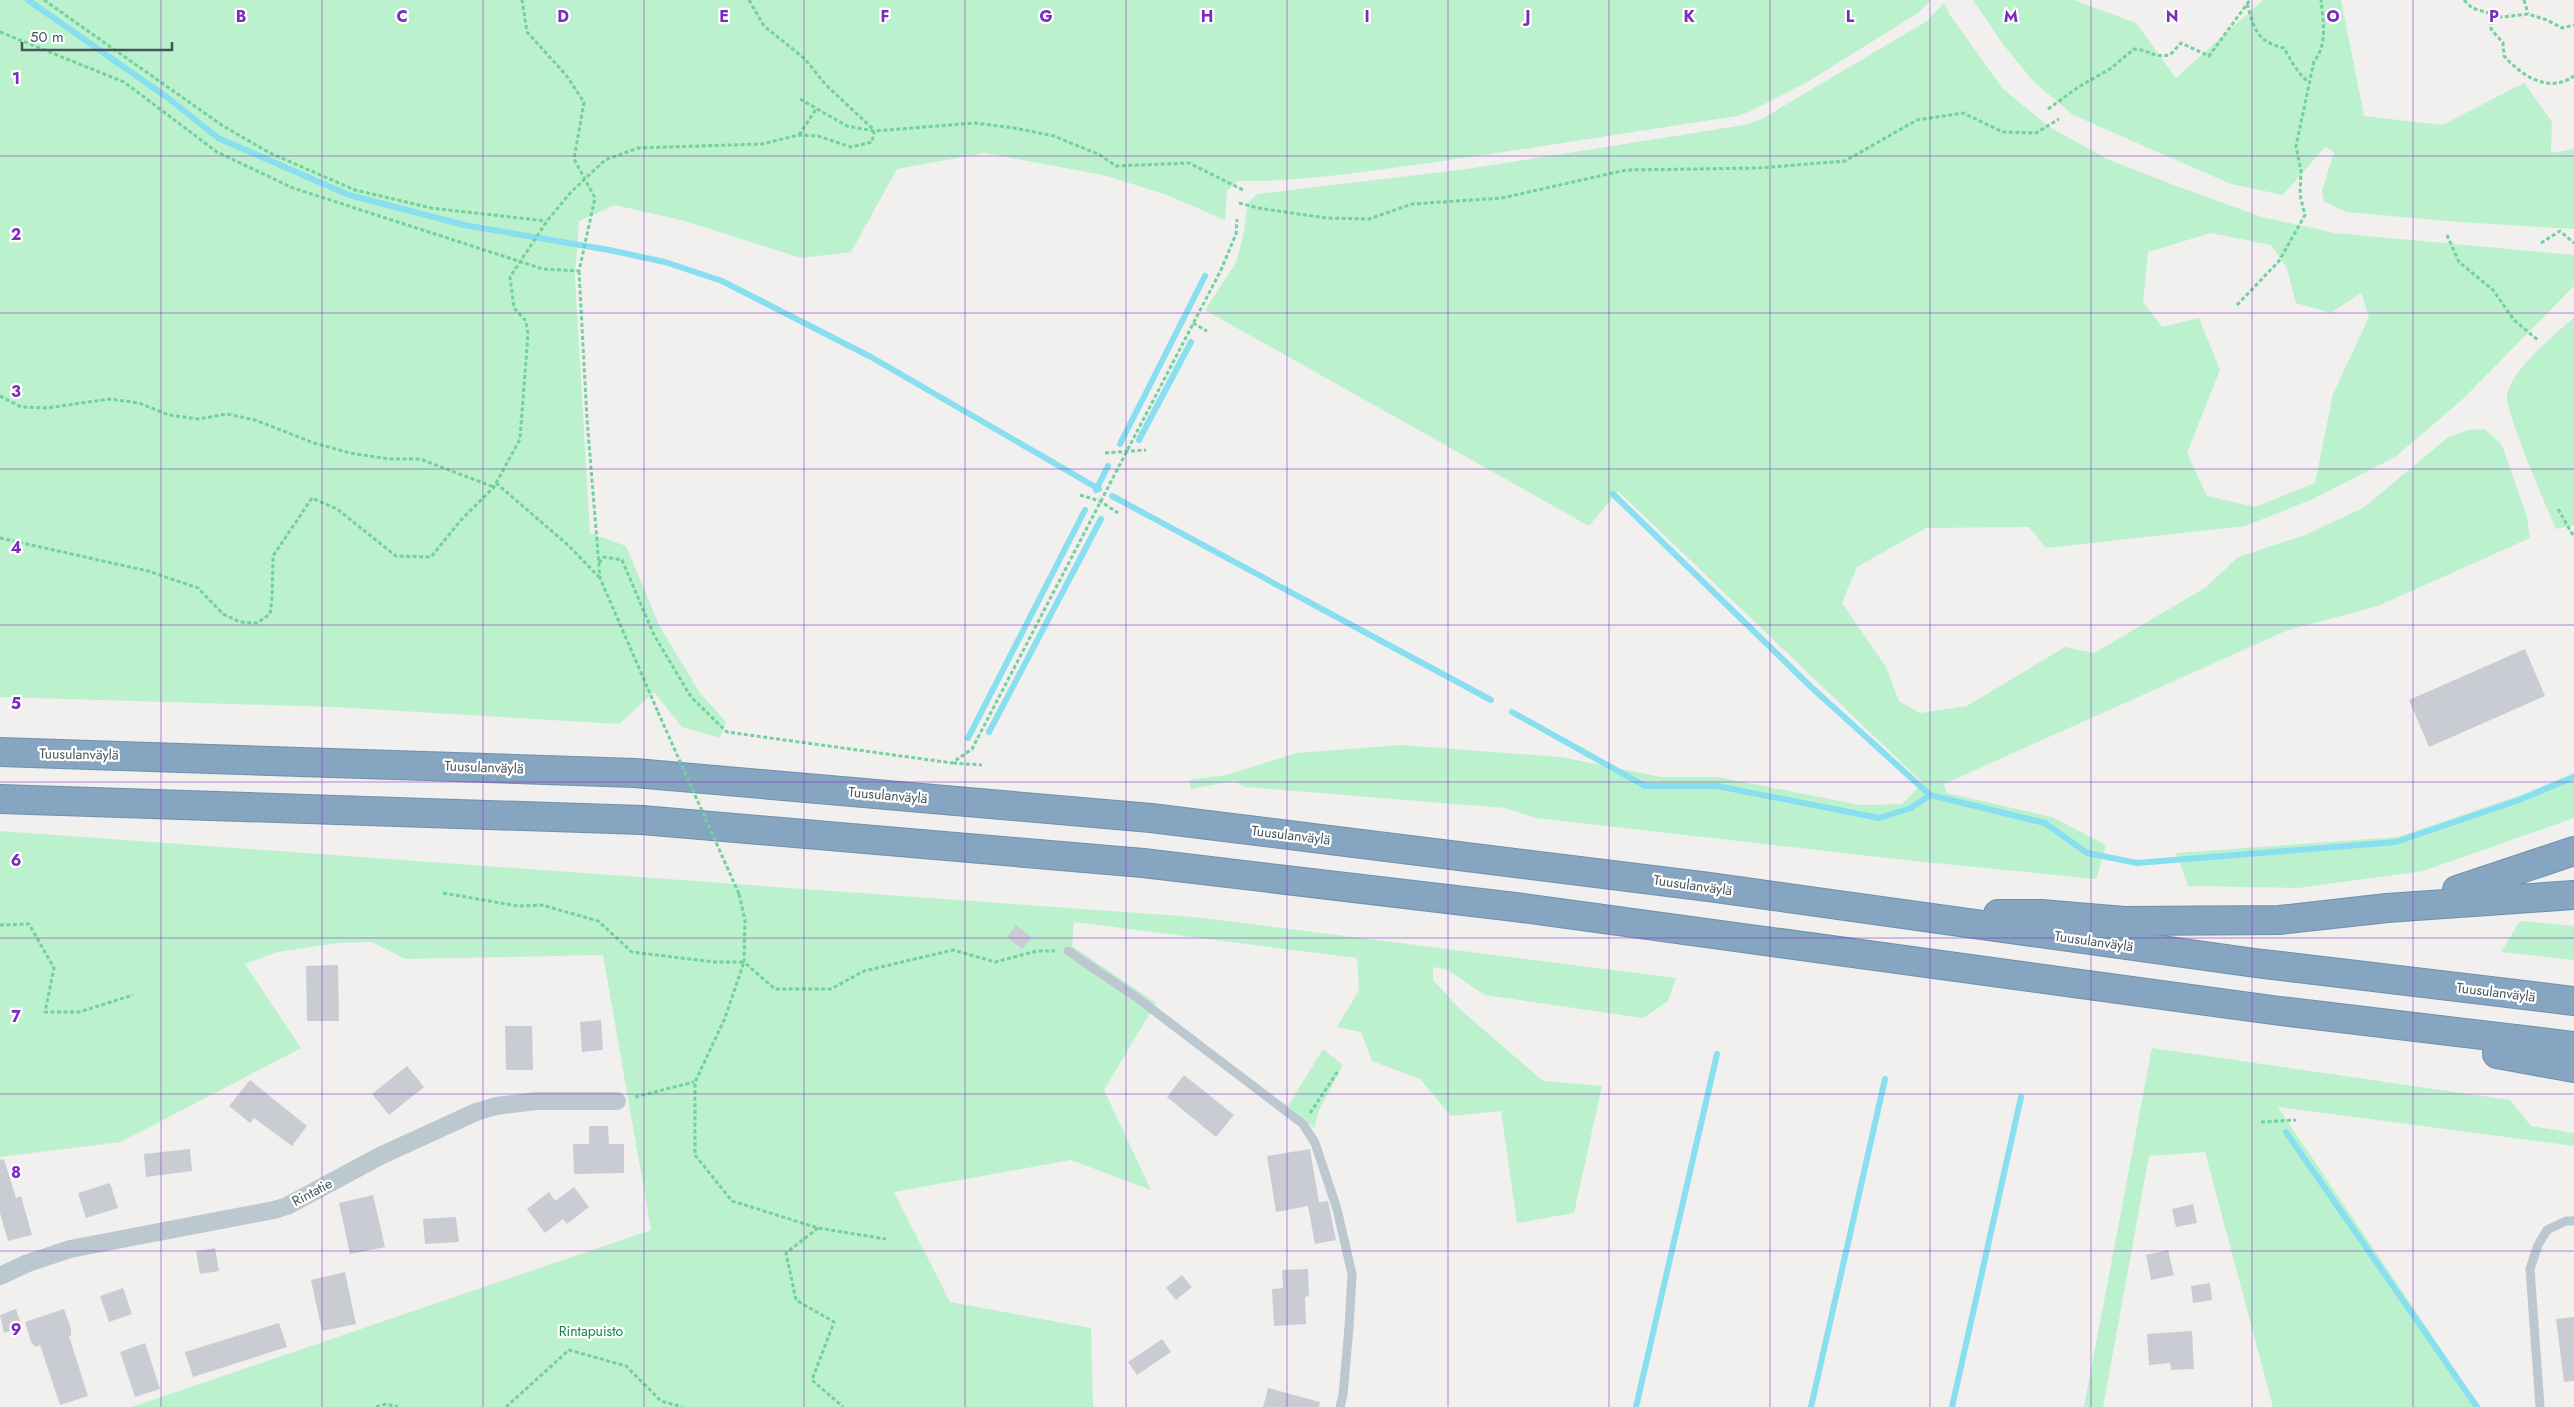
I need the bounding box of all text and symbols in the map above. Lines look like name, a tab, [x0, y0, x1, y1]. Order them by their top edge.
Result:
text: B	[236, 5, 246, 28]
text: C	[396, 5, 408, 28]
text: D	[557, 5, 569, 28]
text: E	[719, 5, 729, 28]
text: F	[881, 5, 889, 28]
text: G	[1039, 5, 1053, 28]
text: H	[1201, 5, 1213, 28]
text: I	[1364, 5, 1370, 28]
text: J	[1522, 5, 1531, 28]
text: K	[1683, 5, 1695, 28]
text: L	[1846, 5, 1855, 28]
text: M	[2004, 5, 2018, 28]
text: N	[2166, 5, 2178, 28]
text: O	[2326, 5, 2340, 28]
text: P	[2489, 5, 2499, 28]
scale bar	[22, 20, 172, 52]
text: 50 m	[30, 26, 64, 48]
text: 1	[12, 67, 20, 90]
text: 2	[11, 223, 21, 246]
text: 3	[11, 380, 21, 403]
text: 4	[10, 536, 22, 559]
text: 5	[11, 692, 21, 715]
street label: Tuusulanväylä	[39, 743, 119, 765]
street label: Tuusulanväylä	[444, 756, 524, 778]
street label: Tuusulanväylä	[848, 782, 928, 808]
street label: Tuusulanväylä	[1250, 820, 1332, 850]
text: 6	[11, 849, 21, 872]
street label: Tuusulanväylä	[1652, 870, 1734, 900]
street label: Tuusulanväylä	[2053, 926, 2135, 956]
street label: Tuusulanväylä	[2455, 977, 2537, 1007]
text: 7	[11, 1005, 21, 1028]
text: 8	[11, 1161, 21, 1184]
street label: Rintatie	[288, 1173, 336, 1211]
text: 9	[11, 1318, 21, 1341]
park label: Rintapuisto	[559, 1321, 624, 1341]

